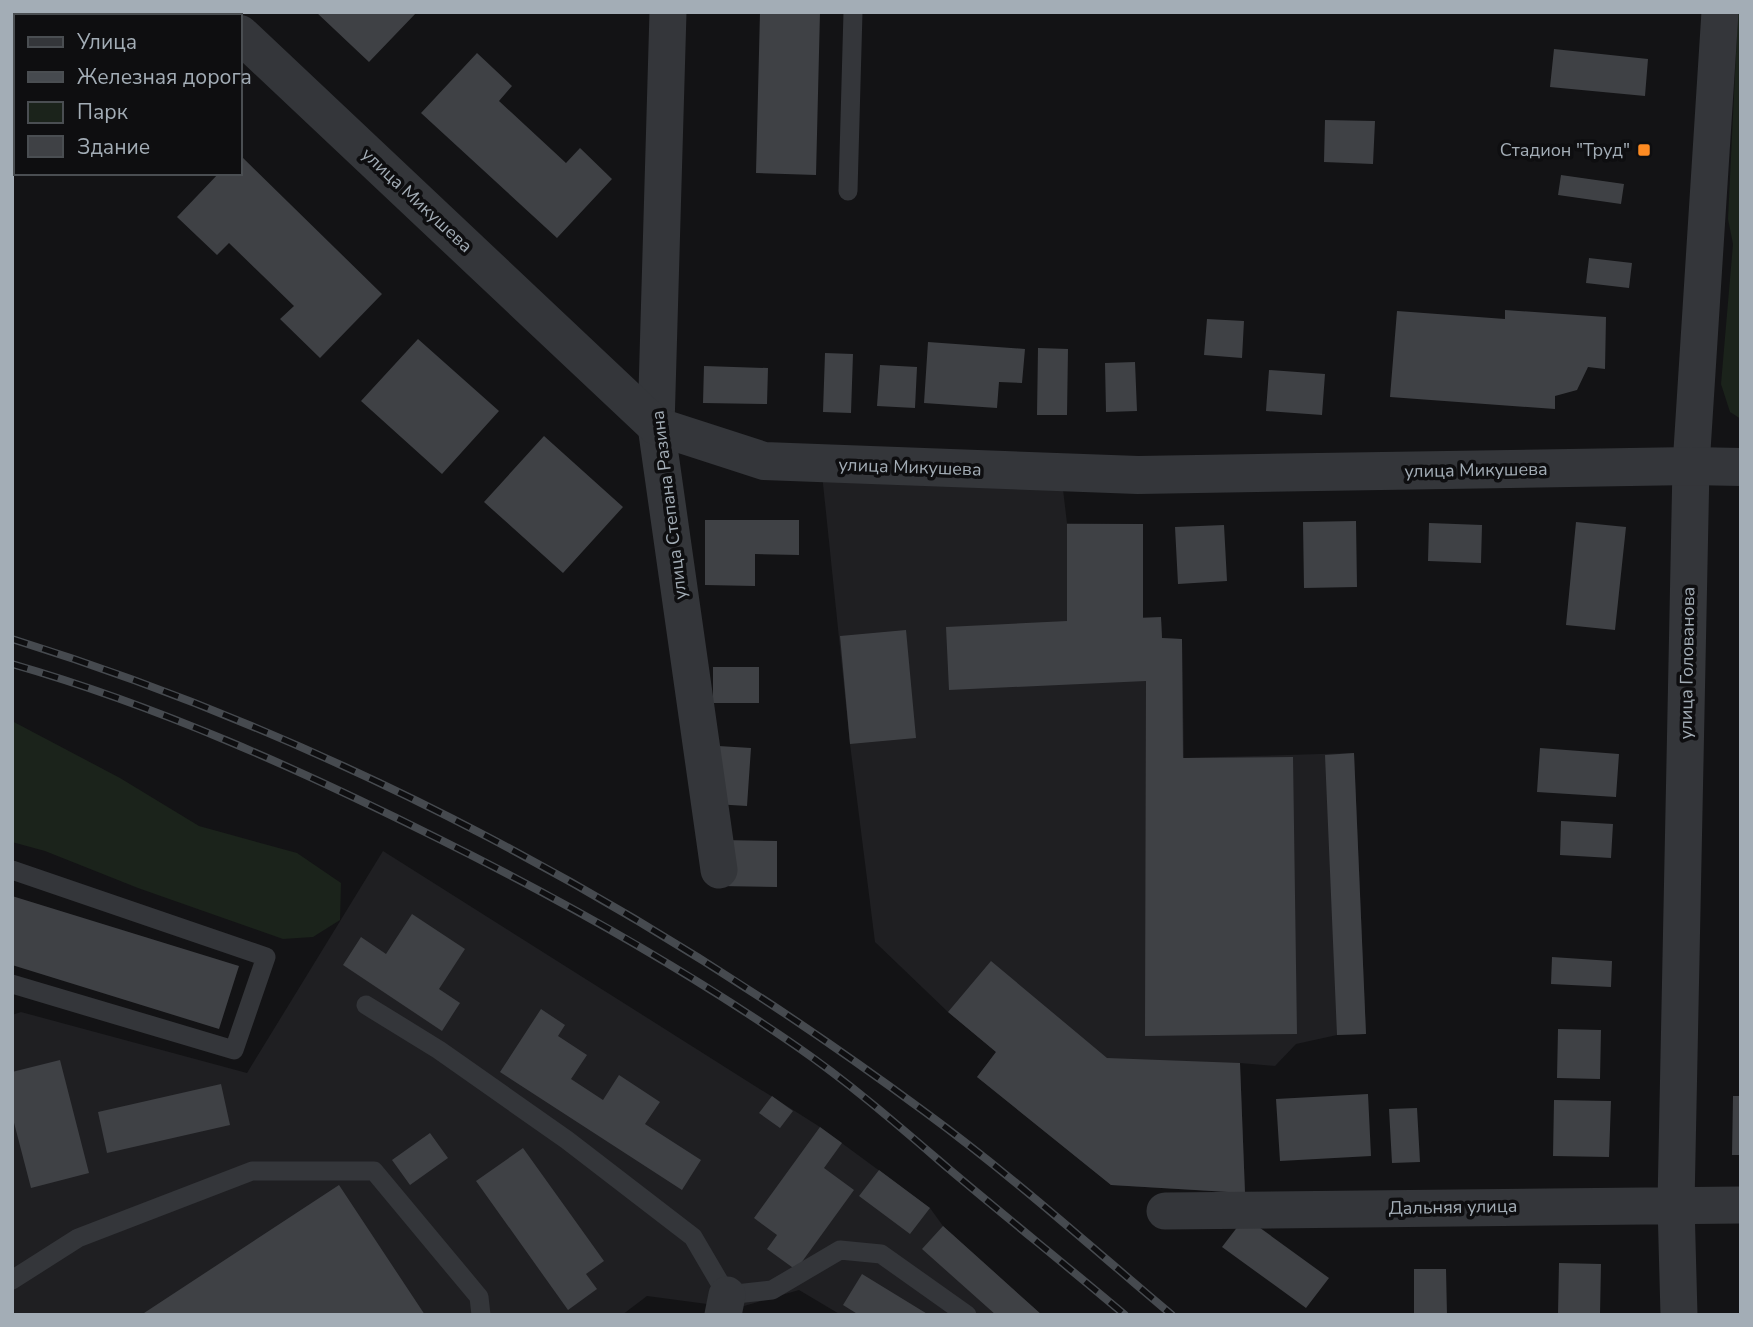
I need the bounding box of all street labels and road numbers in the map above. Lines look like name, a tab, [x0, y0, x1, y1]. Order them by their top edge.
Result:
street label: улица Микушева	[356, 142, 478, 258]
street label: улица Степана Разина	[645, 409, 693, 601]
street label: улица Микушева	[838, 453, 982, 481]
street label: улица Микушева	[1404, 457, 1548, 483]
street label: улица Голованова	[1674, 586, 1700, 740]
street label: Дальняя улица	[1389, 1194, 1517, 1220]

